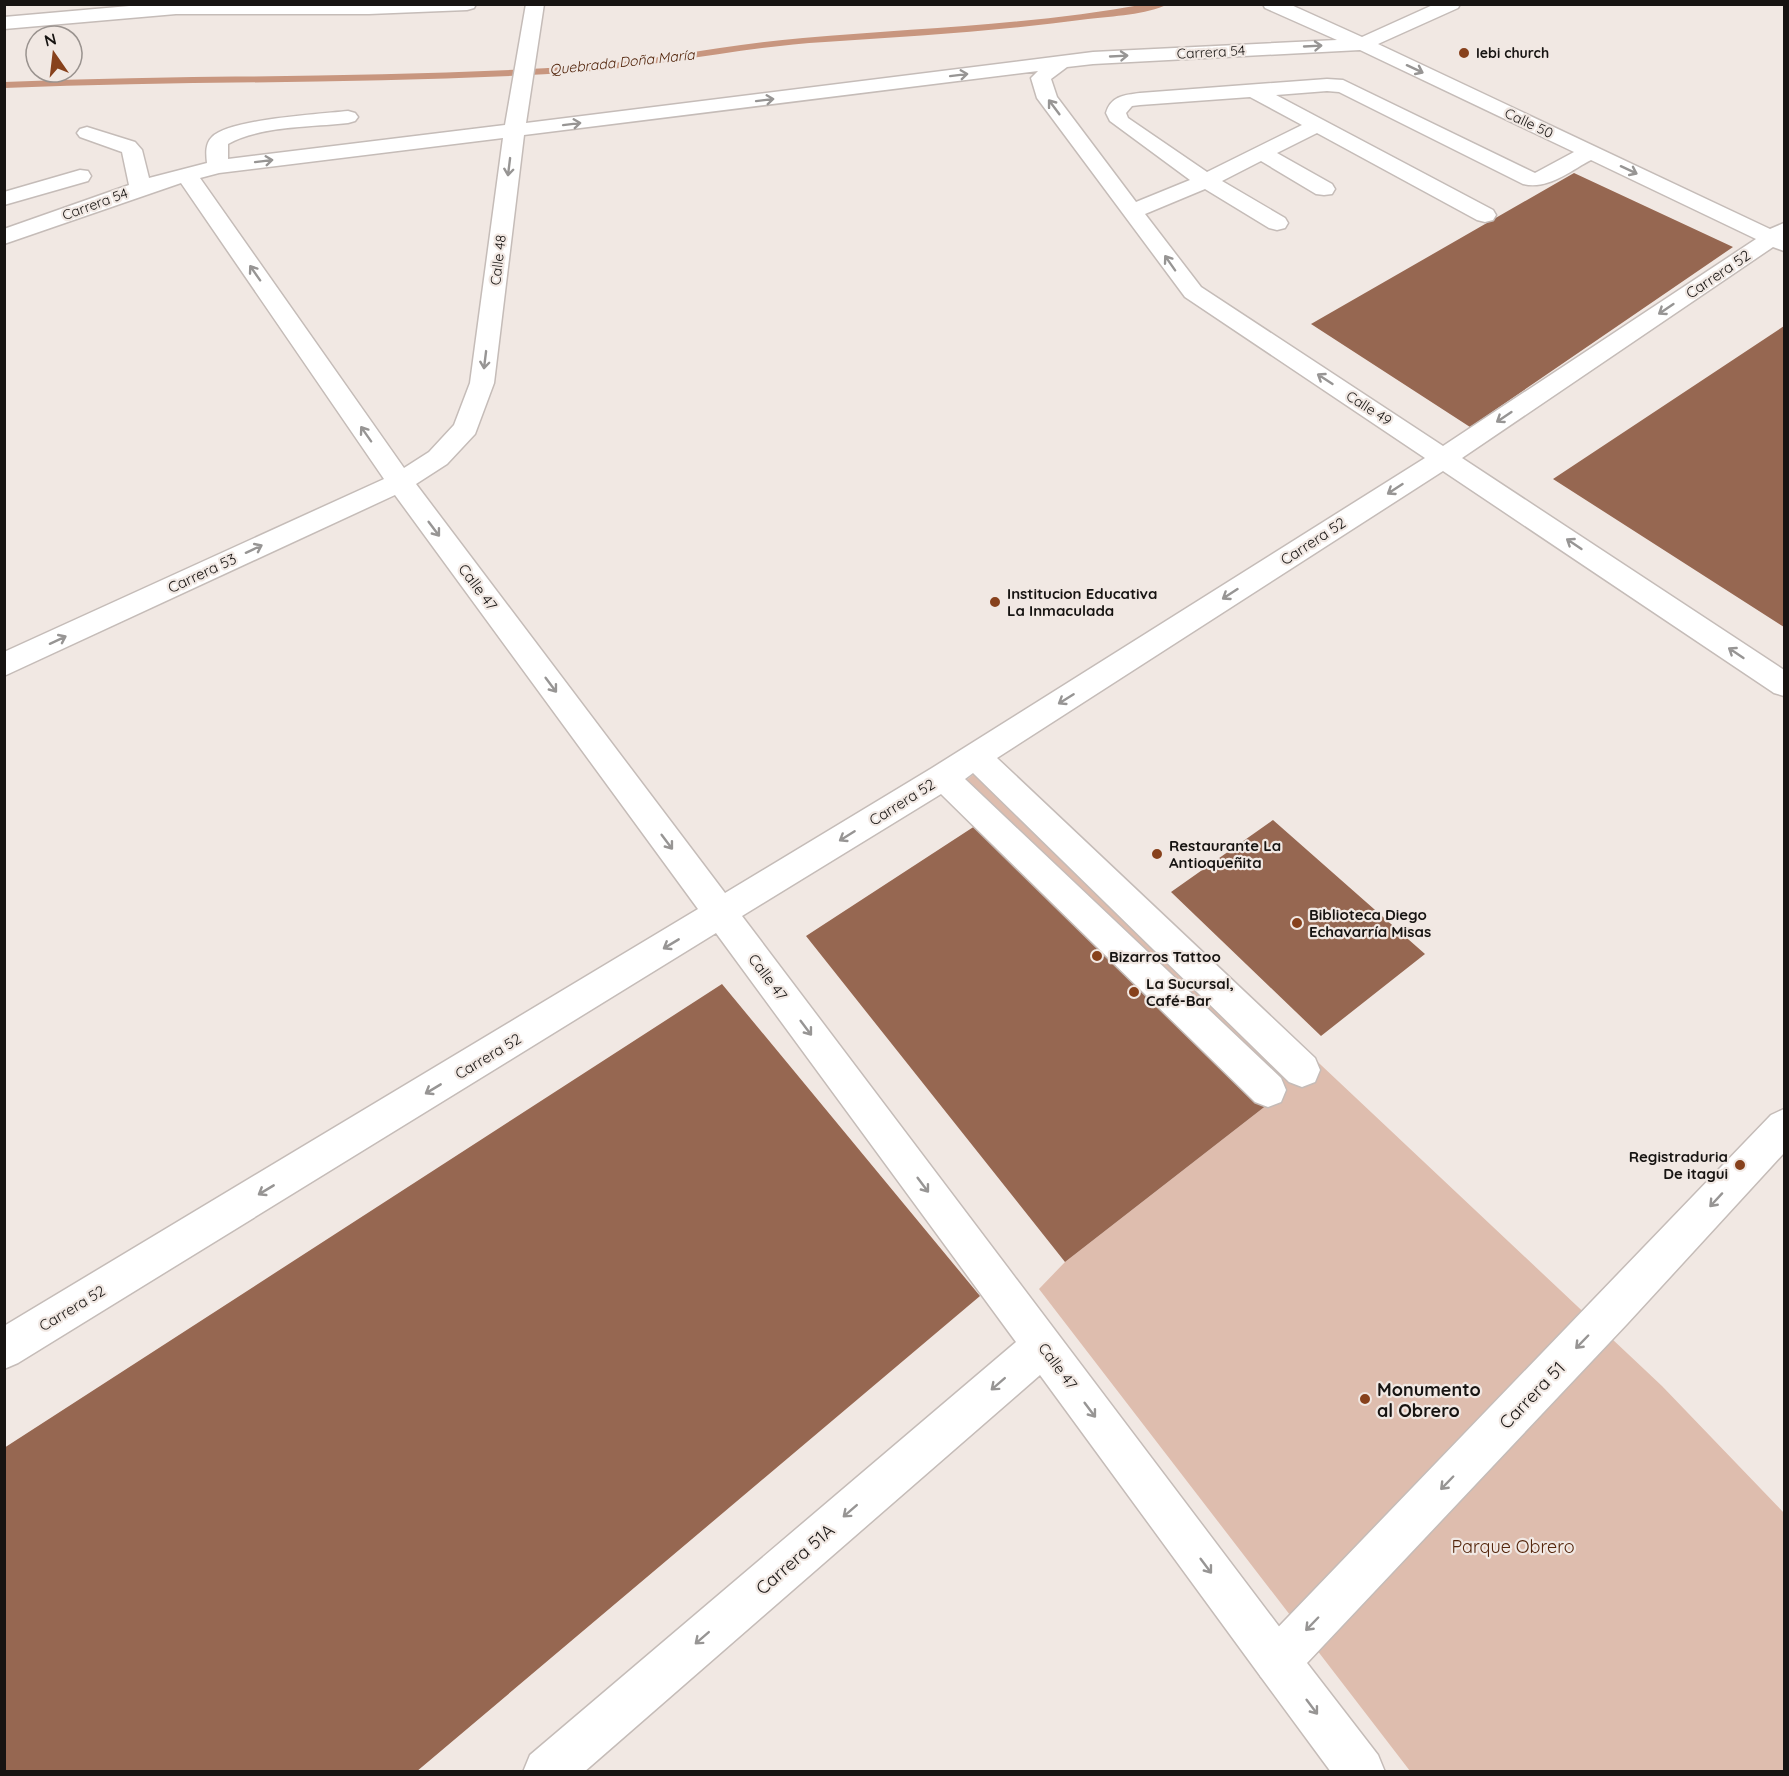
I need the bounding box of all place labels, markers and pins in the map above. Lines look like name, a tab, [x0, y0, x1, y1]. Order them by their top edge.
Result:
place label: Iebi church	[1476, 44, 1549, 62]
marker: Iebi church	[1457, 46, 1471, 60]
place label: Institucion Educativa La Inmaculada	[1007, 584, 1157, 620]
marker: Institucion Educativa La Inmaculada	[988, 595, 1002, 609]
place label: Restaurante La Antioqueñita	[1169, 836, 1281, 872]
marker: Restaurante La Antioqueñita	[1150, 847, 1164, 861]
place label: Biblioteca Diego Echavarría Misas	[1309, 905, 1431, 941]
marker: Biblioteca Diego Echavarría Misas	[1290, 916, 1304, 930]
place label: Bizarros Tattoo	[1109, 947, 1221, 966]
marker: Bizarros Tattoo	[1090, 949, 1104, 963]
place label: La Sucursal, Café-Bar	[1146, 974, 1234, 1010]
marker: La Sucursal, Café-Bar	[1127, 985, 1141, 999]
place label: Registraduria De itagui	[1629, 1147, 1728, 1183]
marker: Registraduria De itagui	[1733, 1158, 1747, 1172]
place label: Monumento al Obrero	[1377, 1378, 1481, 1422]
marker: Monumento al Obrero	[1358, 1392, 1372, 1406]

